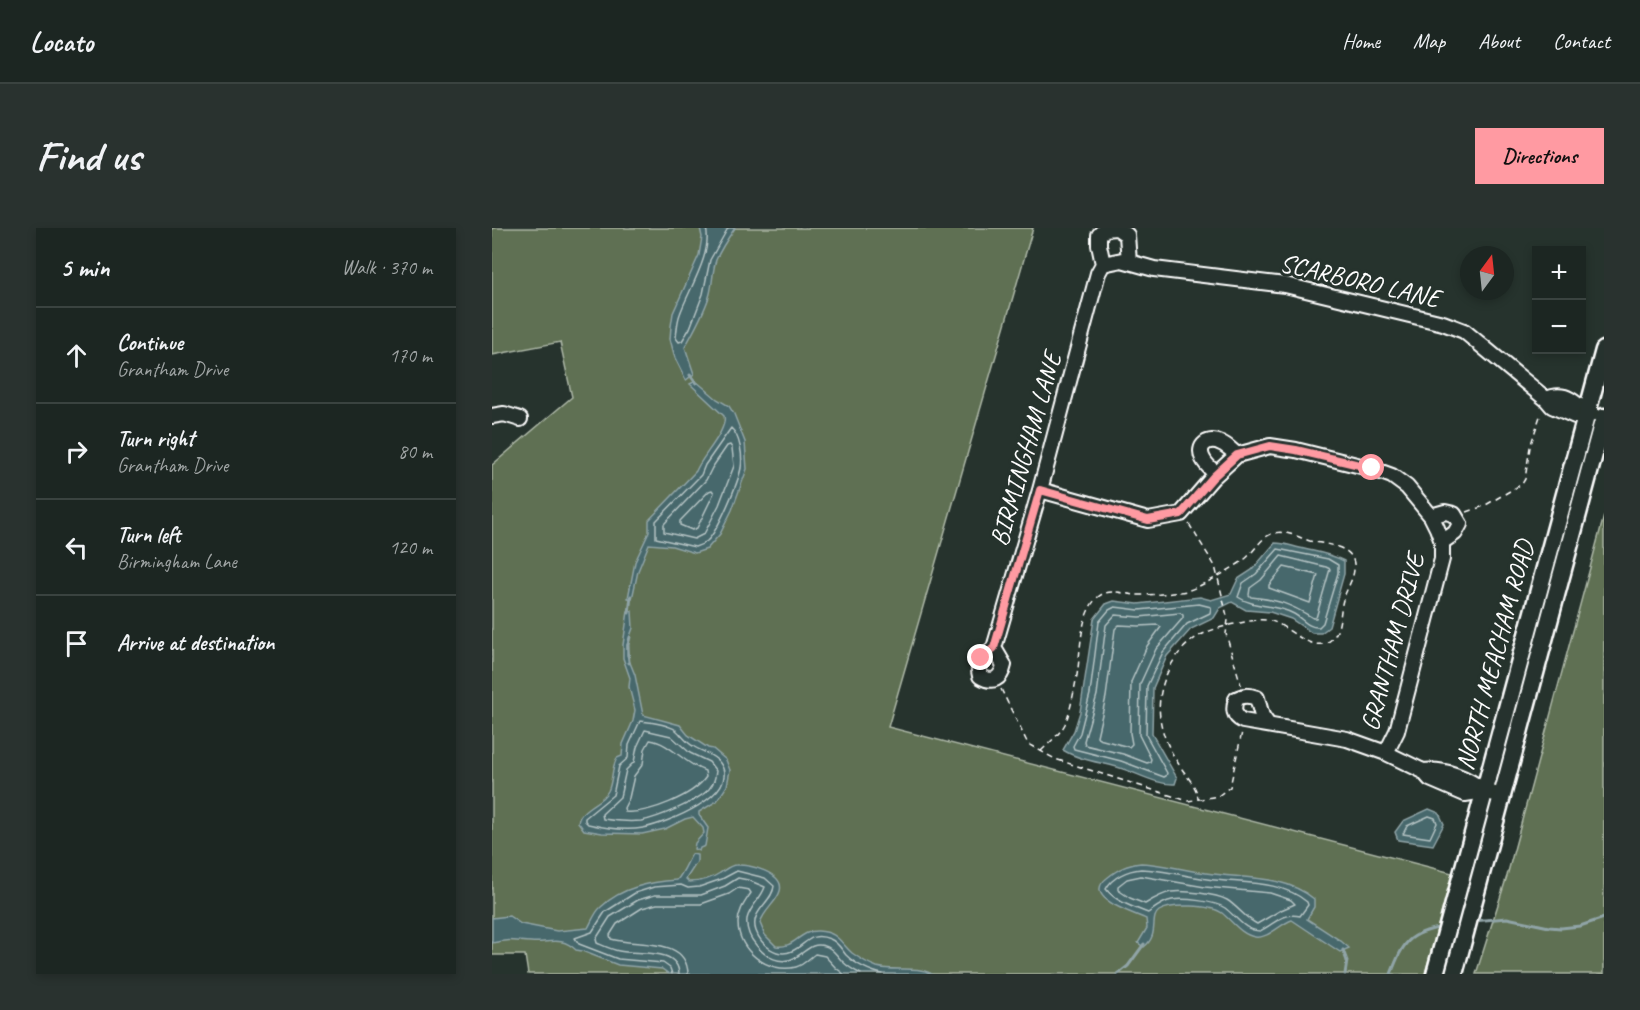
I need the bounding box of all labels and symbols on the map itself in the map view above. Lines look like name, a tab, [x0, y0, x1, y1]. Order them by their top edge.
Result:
street label: SCARBORO LANE	[1277, 246, 1447, 316]
north arrow	[1460, 246, 1514, 300]
street label: BIRMINGHAM LANE	[982, 345, 1070, 550]
route start	[1358, 454, 1384, 480]
street label: NORTH MEACHAM ROAD	[1448, 535, 1542, 774]
street label: GRANTHAM DRIVE	[1353, 547, 1433, 734]
route end	[967, 644, 993, 670]

